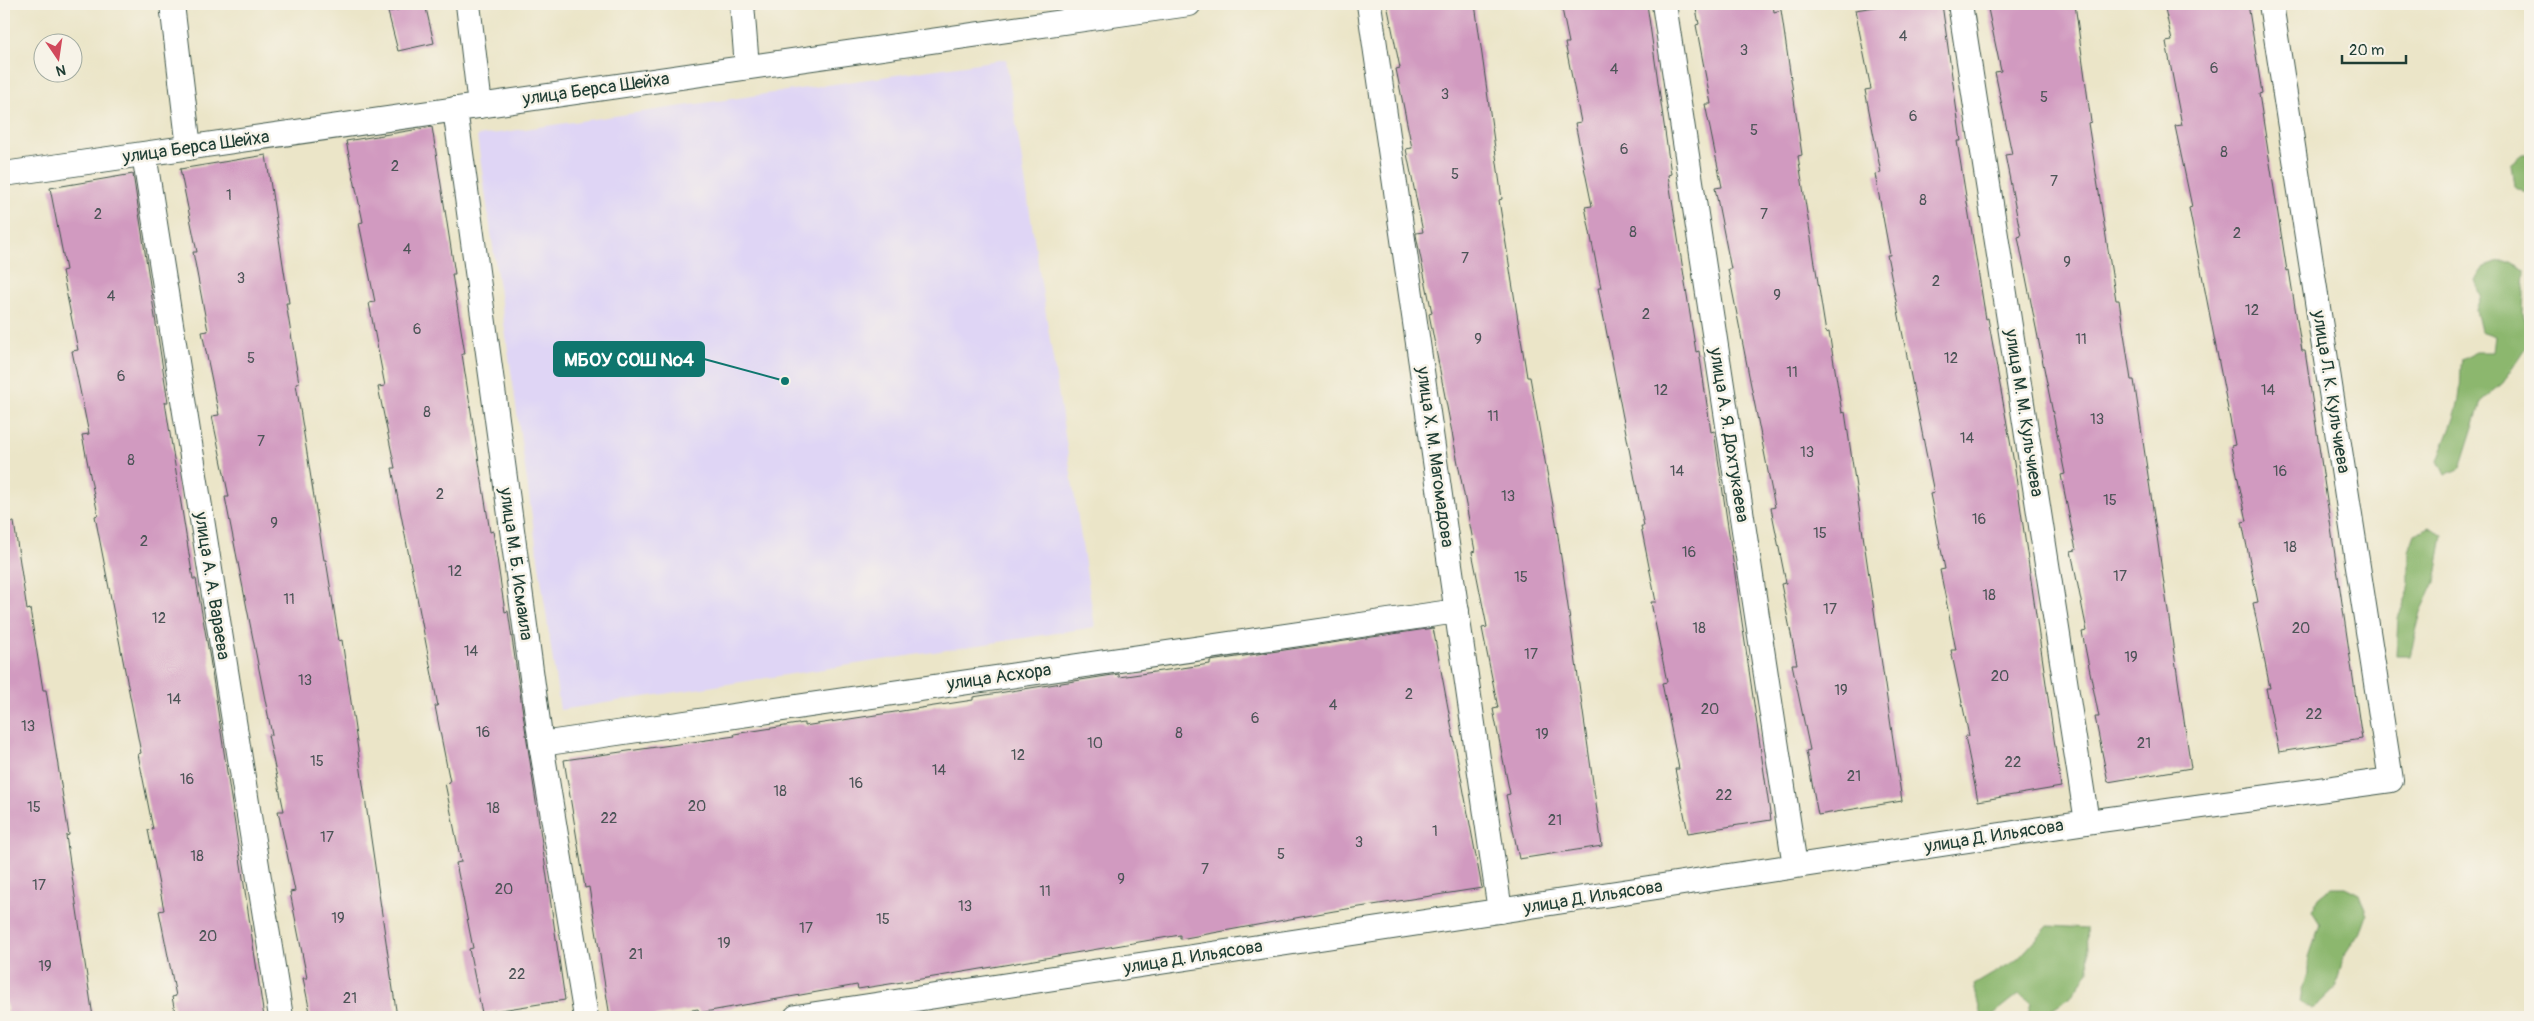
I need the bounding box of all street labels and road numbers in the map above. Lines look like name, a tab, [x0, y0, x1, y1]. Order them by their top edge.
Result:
street label: улица Берса Шейха	[520, 67, 671, 111]
street label: улица Берса Шейха	[120, 125, 271, 169]
street label: улица Л. К. Кульчиева	[2307, 308, 2355, 475]
street label: улица М. М. Кульчиева	[1999, 327, 2049, 498]
street label: улица А. Я. Дохтукаева	[1704, 345, 1754, 524]
street label: улица Х. М. Магомадова	[1411, 364, 1459, 549]
street label: улица М. Б. Исмаила	[494, 485, 538, 642]
street label: улица А. А. Вараева	[189, 509, 235, 662]
street label: улица Асхора	[944, 658, 1053, 696]
street label: улица Д. Ильясова	[1922, 814, 2065, 858]
street label: улица Д. Ильясова	[1521, 875, 1664, 919]
street label: улица Д. Ильясова	[1121, 935, 1264, 979]

